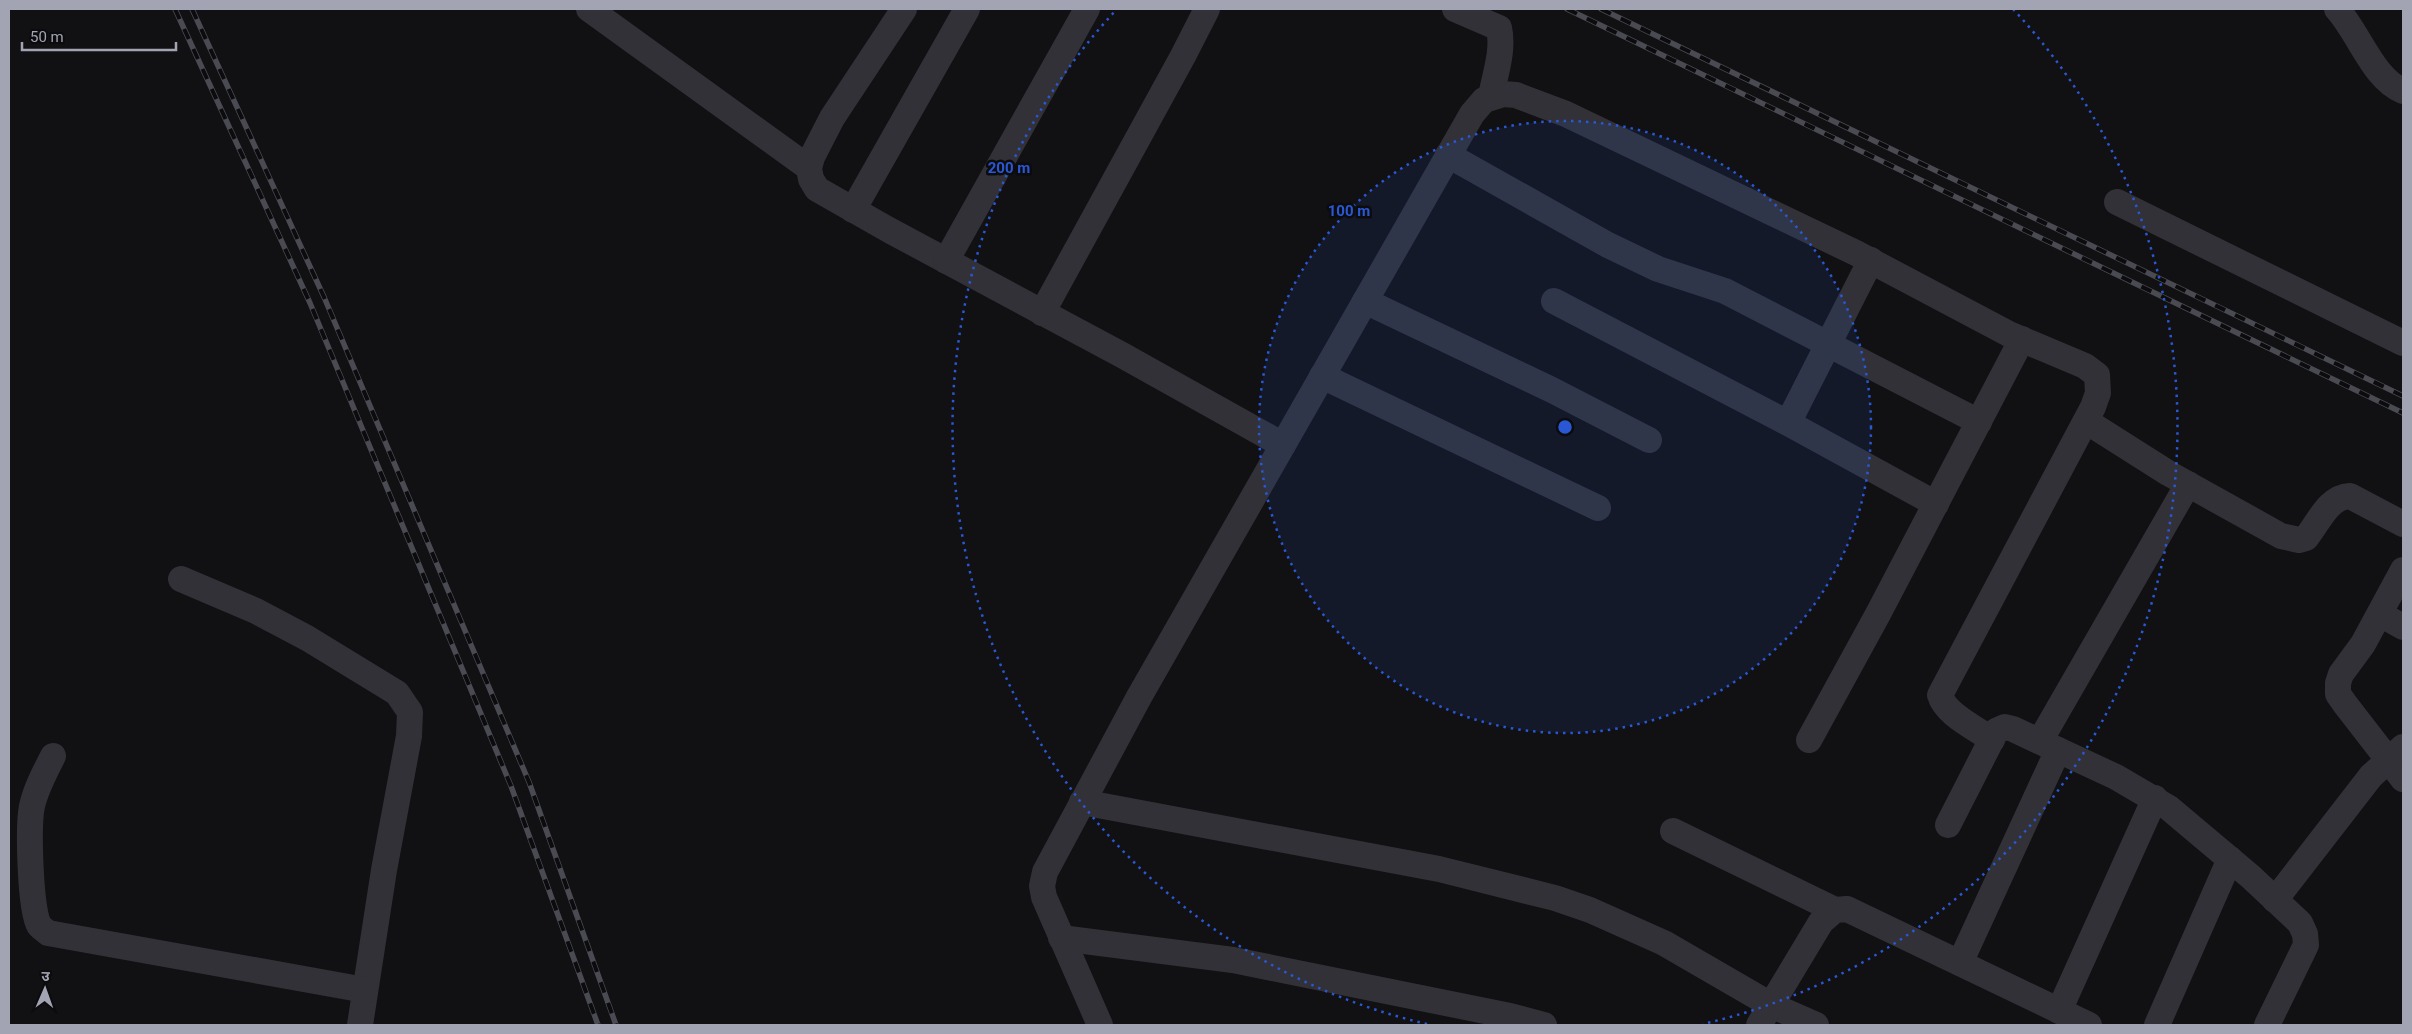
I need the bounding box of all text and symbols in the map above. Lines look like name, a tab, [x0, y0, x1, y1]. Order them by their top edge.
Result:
scale bar	[22, 20, 176, 52]
text: 50 m	[30, 28, 64, 46]
text: 200 m	[988, 159, 1030, 177]
text: 100 m	[1328, 202, 1370, 220]
centre of rings	[1556, 418, 1574, 436]
north arrow	[20, 964, 70, 1014]
text: उ	[41, 968, 51, 984]

